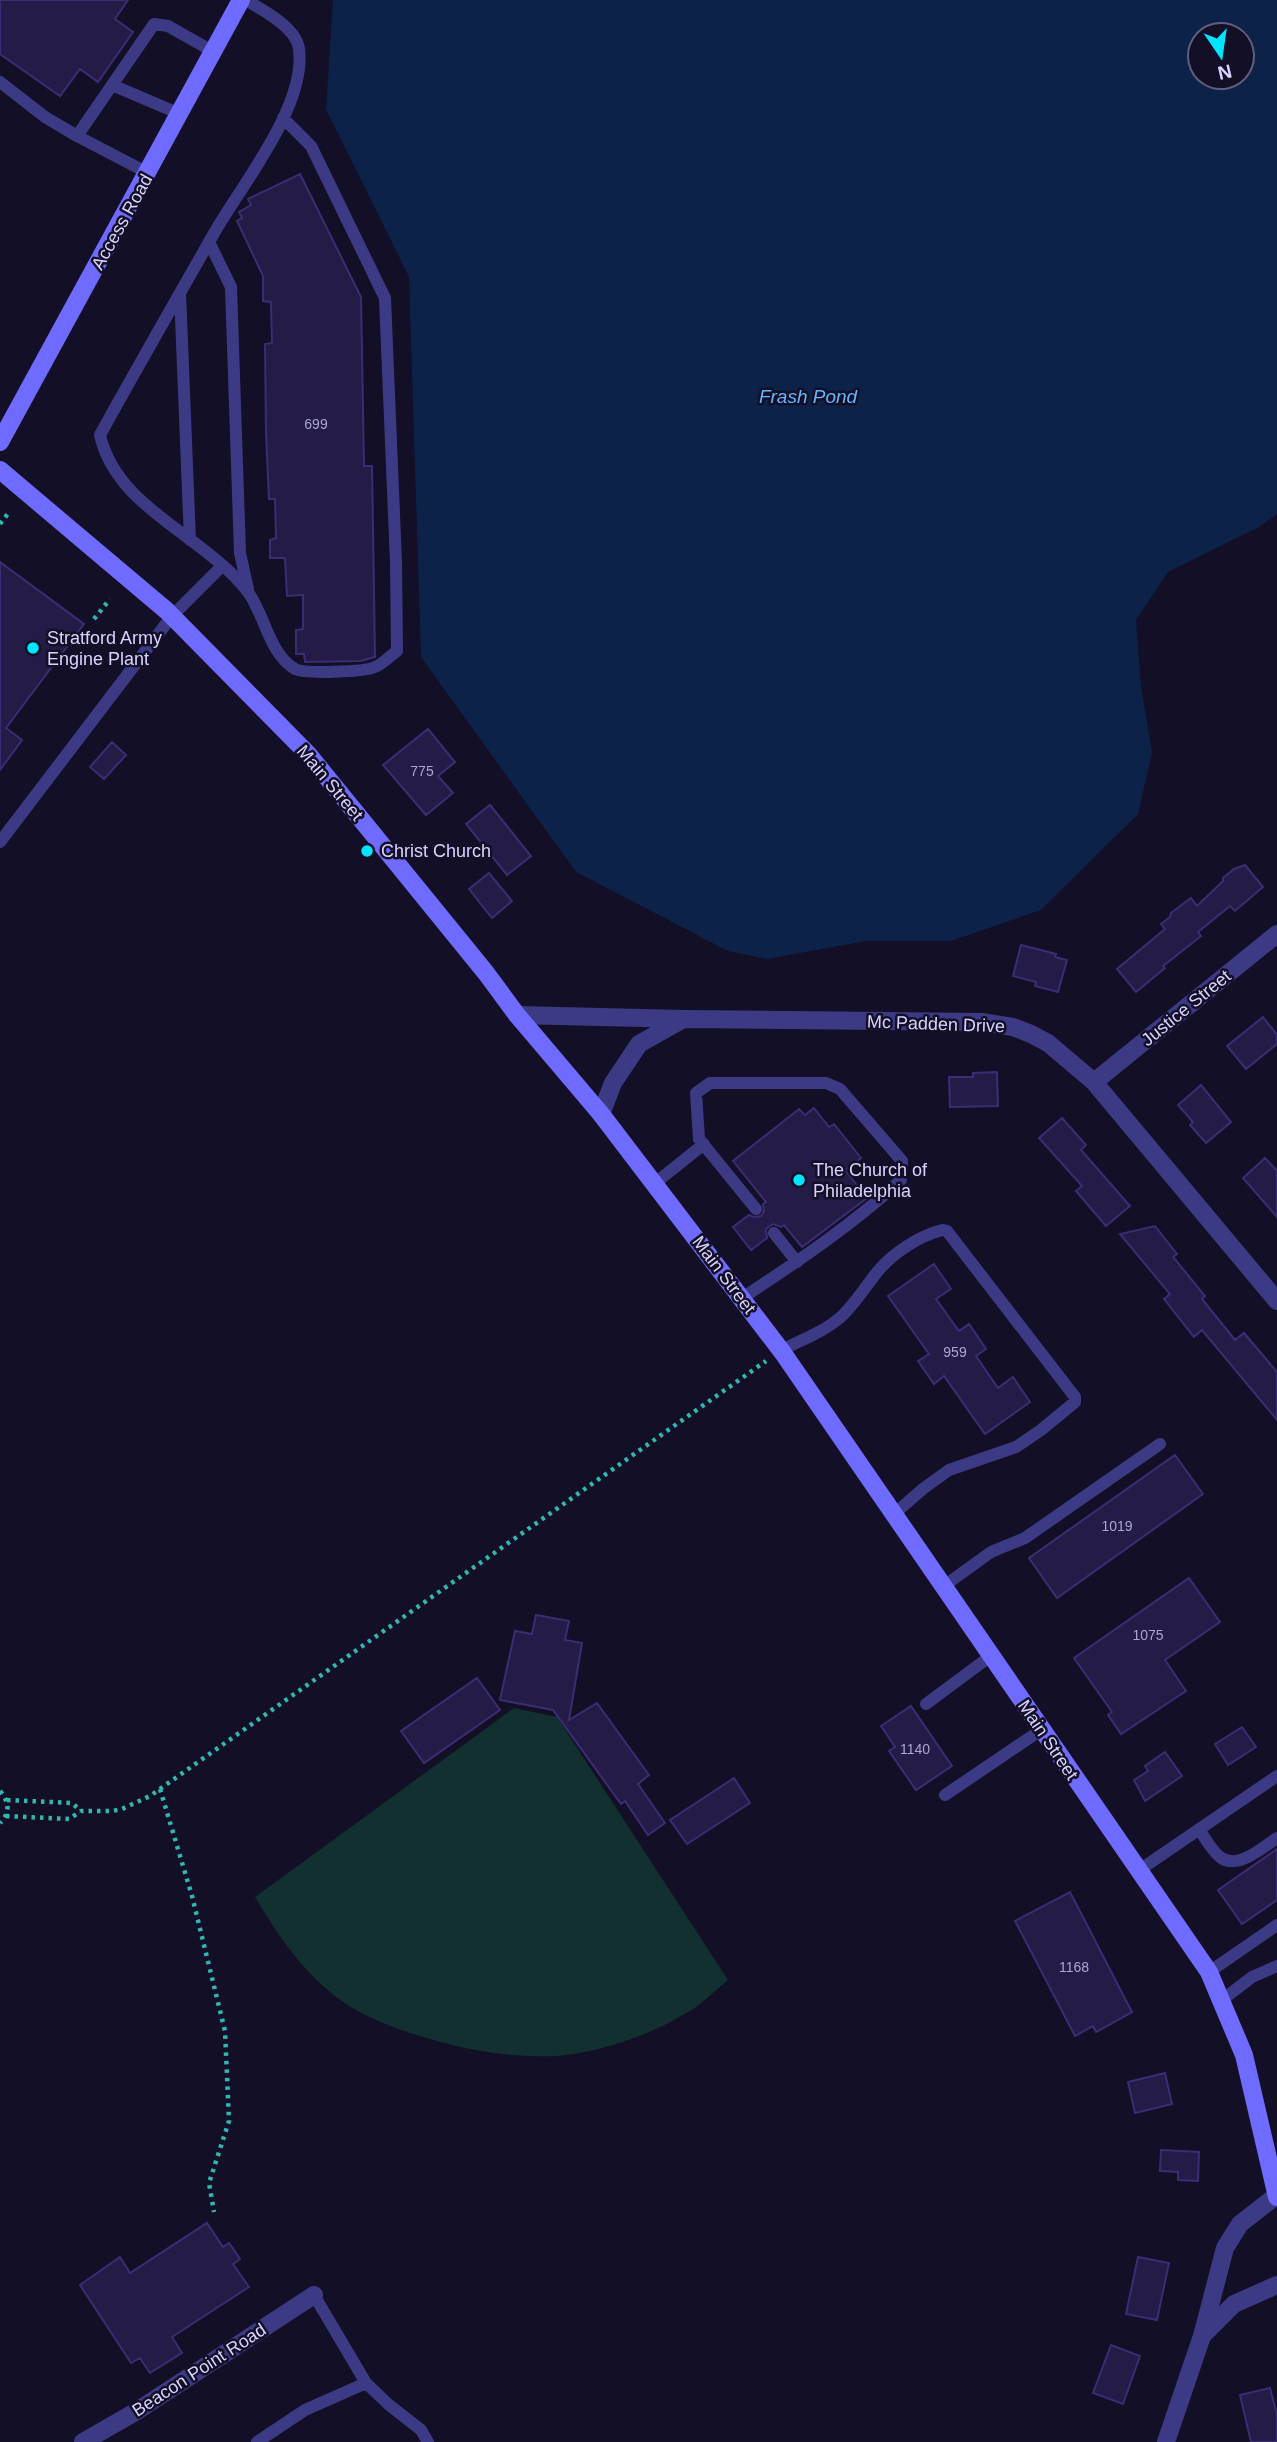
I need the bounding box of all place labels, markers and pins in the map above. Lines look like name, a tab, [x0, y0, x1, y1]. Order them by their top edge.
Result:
place label: Stratford Army Engine Plant	[47, 628, 162, 669]
marker: Stratford Army Engine Plant	[25, 640, 41, 656]
place label: Christ Church	[381, 841, 491, 861]
marker: Christ Church	[359, 843, 375, 859]
place label: The Church of Philadelphia	[813, 1160, 928, 1201]
marker: The Church of Philadelphia	[791, 1172, 807, 1188]

